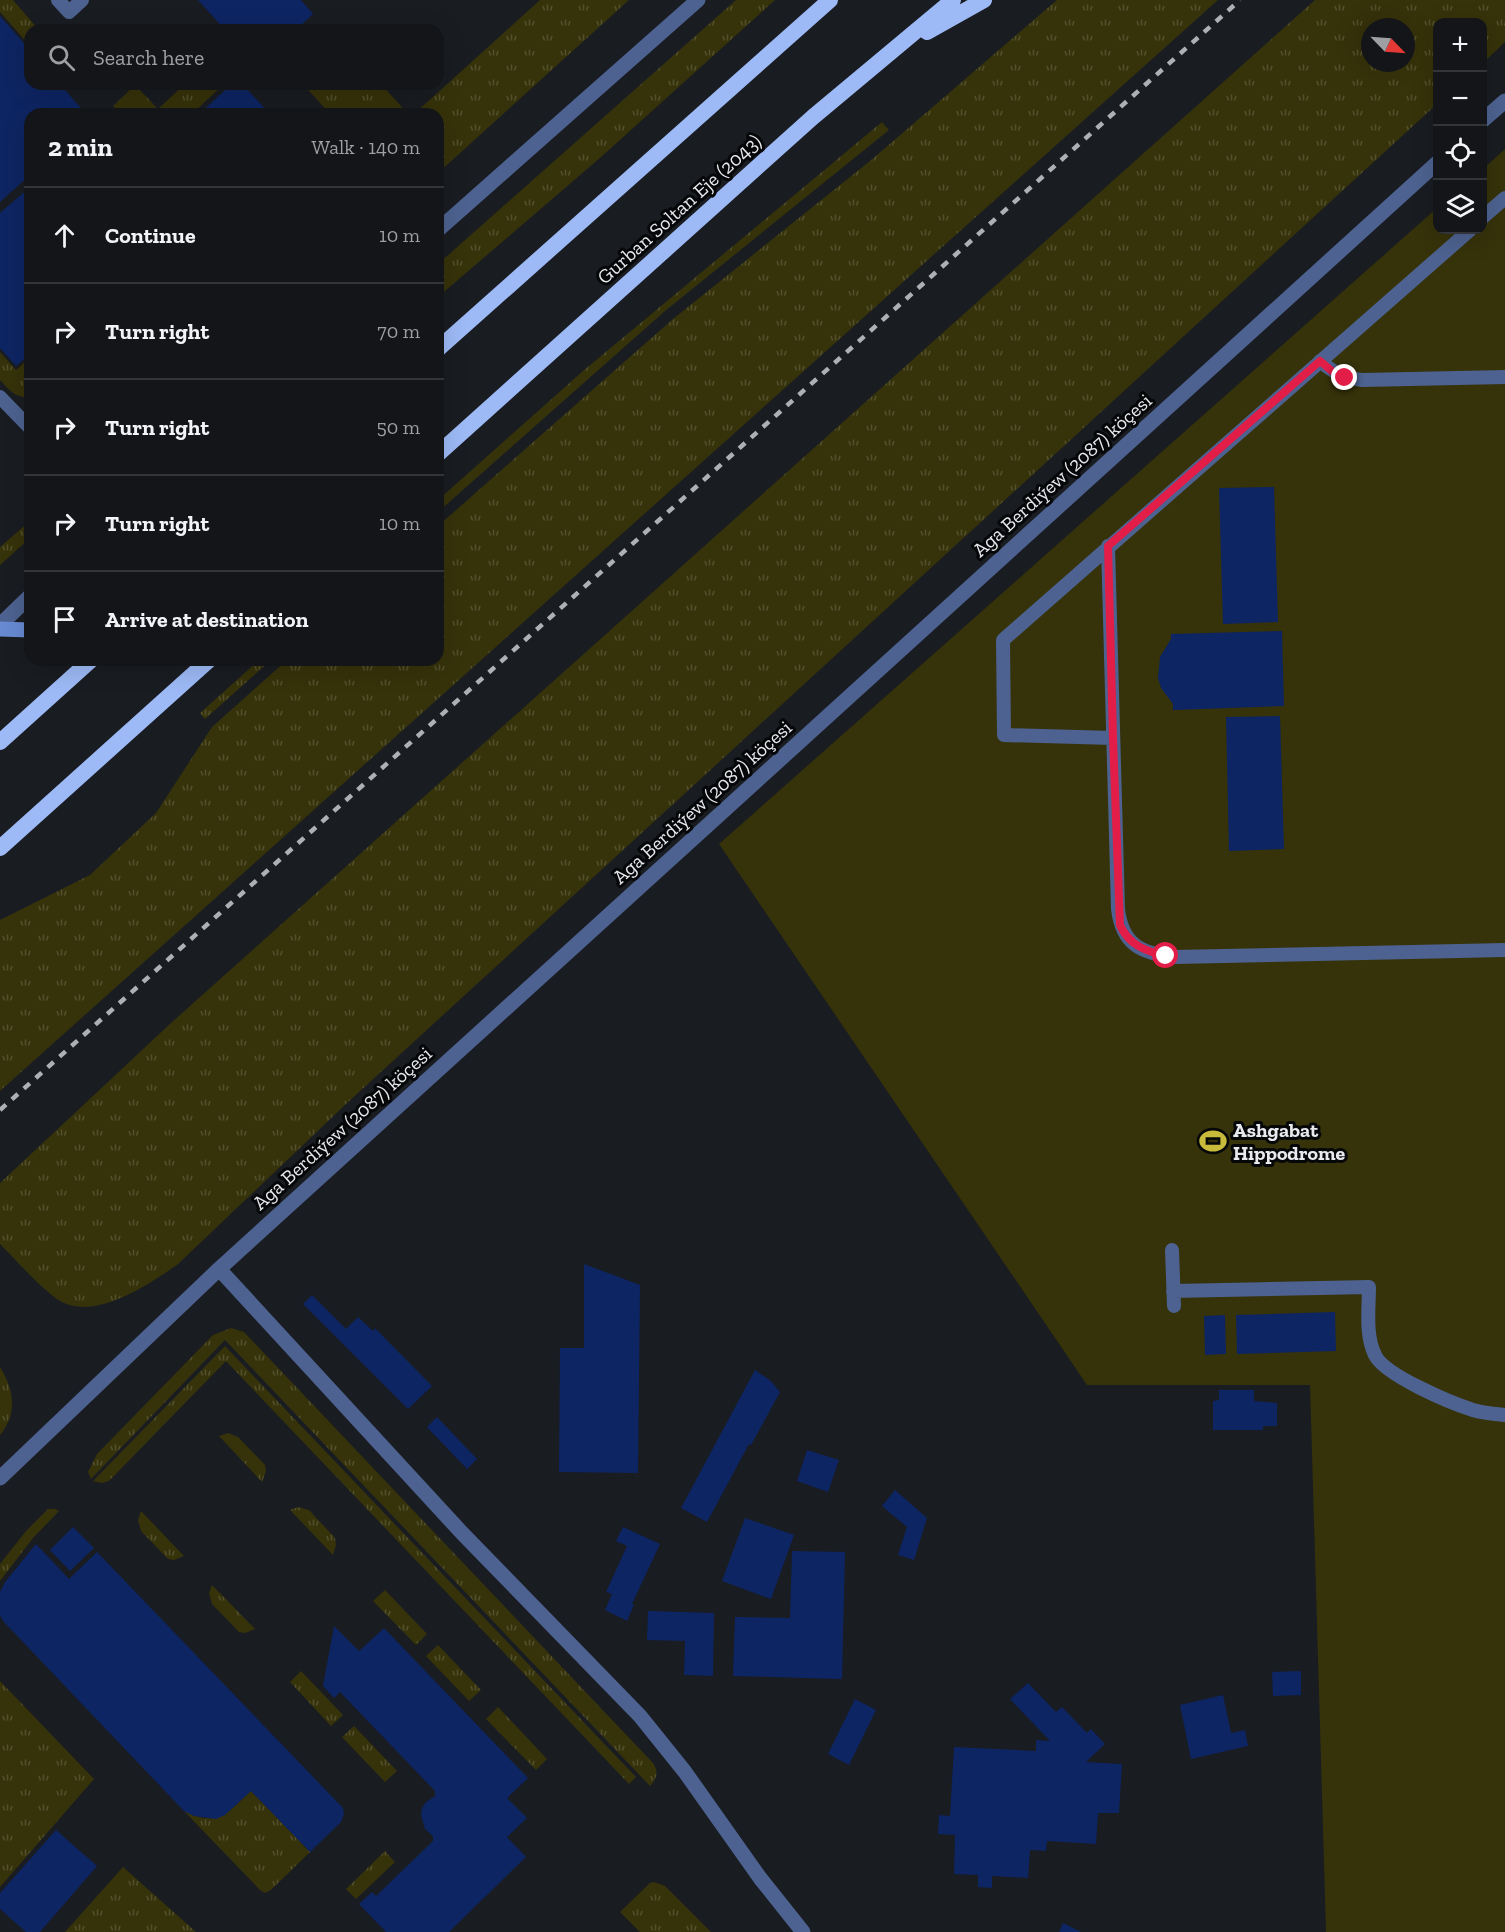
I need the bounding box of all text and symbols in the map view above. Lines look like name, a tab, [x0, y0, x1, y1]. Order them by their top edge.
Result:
north arrow	[1361, 18, 1415, 72]
map controls	[1433, 18, 1487, 234]
button: +	[1433, 18, 1487, 72]
search box	[24, 24, 444, 90]
icon: search	[45, 41, 78, 74]
text: Search here	[93, 44, 204, 71]
button: −	[1433, 72, 1487, 126]
button: locate	[1433, 126, 1487, 180]
street label: Gurban Soltan Eje (2043)	[592, 129, 766, 289]
text: 2 min	[48, 131, 113, 163]
text: Walk · 140 m	[312, 135, 420, 159]
button: layers	[1433, 180, 1487, 234]
icon: ahead	[48, 219, 81, 252]
text: Continue	[105, 222, 196, 249]
text: 10 m	[379, 223, 420, 247]
icon: right	[48, 315, 81, 348]
text: Turn right	[105, 318, 209, 345]
text: 70 m	[377, 319, 420, 343]
route end	[1331, 364, 1357, 390]
street label: Aga Berdiýew (2087) köçesi	[968, 388, 1157, 562]
icon: right	[48, 411, 81, 444]
text: Turn right	[105, 414, 209, 441]
text: 50 m	[376, 415, 420, 439]
icon: right	[48, 507, 81, 540]
text: Turn right	[105, 510, 209, 537]
text: 10 m	[379, 511, 420, 535]
icon: arrive	[48, 603, 81, 636]
text: Arrive at destination	[105, 606, 308, 633]
street label: Aga Berdiýew (2087) köçesi	[608, 715, 797, 889]
route start	[1152, 942, 1178, 968]
street label: Aga Berdiýew (2087) köçesi	[248, 1041, 437, 1215]
place label: Ashgabat Hippodrome	[1233, 1118, 1346, 1165]
sports icon: Ashgabat Hippodrome	[1198, 1126, 1228, 1156]

